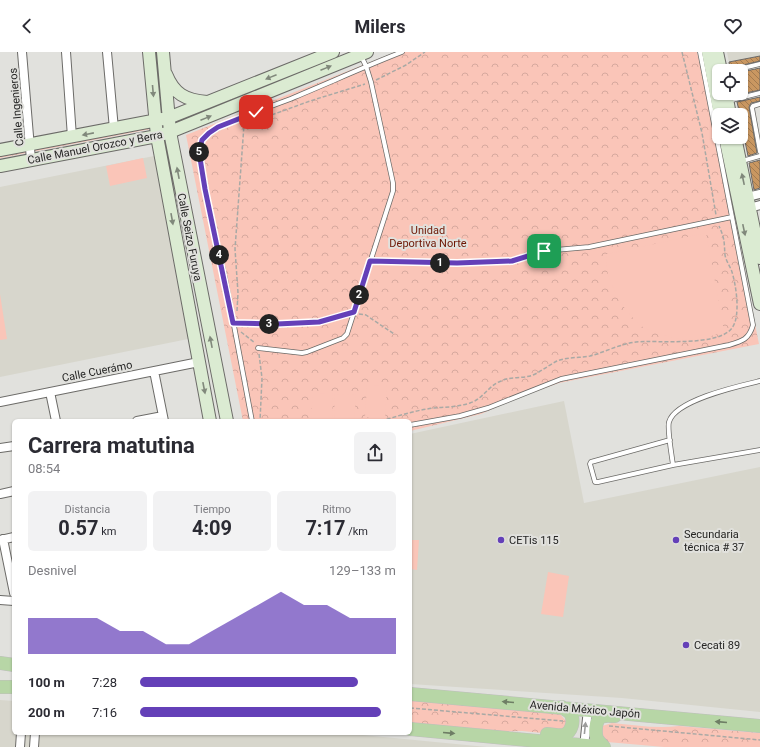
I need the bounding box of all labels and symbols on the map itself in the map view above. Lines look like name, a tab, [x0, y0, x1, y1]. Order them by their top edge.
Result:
one-way arrow	[321, 65, 333, 71]
street label: Calle Ingenieros	[7, 67, 26, 147]
one-way arrow	[265, 74, 276, 80]
one-way arrow	[149, 85, 156, 97]
pin	[239, 95, 273, 129]
one-way arrow	[200, 114, 212, 120]
street label: Calle Manuel Orozco y Berra	[26, 128, 164, 167]
one-way arrow	[82, 131, 95, 137]
pin: 5	[189, 142, 209, 162]
one-way arrow	[174, 167, 180, 179]
one-way arrow	[740, 173, 746, 185]
street label: Calle Seizo Furuya	[175, 192, 204, 282]
one-way arrow	[170, 213, 176, 225]
park label: Unidad Deportiva Norte	[389, 224, 467, 250]
one-way arrow	[742, 224, 748, 236]
pin	[527, 234, 561, 268]
pin: 4	[209, 245, 229, 265]
pin: 1	[430, 253, 450, 273]
pin: 2	[349, 285, 369, 305]
pin: 3	[259, 314, 279, 334]
one-way arrow	[208, 335, 214, 348]
street label: Calle Cuerámo	[61, 358, 133, 385]
one-way arrow	[201, 382, 207, 394]
place label: Secundaria técnica # 37	[684, 528, 744, 554]
place label: CETis 115	[509, 534, 559, 547]
marker: CETis 115	[496, 535, 506, 545]
marker: Secundaria técnica # 37	[671, 535, 681, 545]
place label: Cecati 89	[694, 639, 740, 652]
marker: Cecati 89	[681, 640, 691, 650]
street label: Avenida México Japón	[529, 698, 641, 721]
one-way arrow	[502, 699, 514, 706]
one-way arrow	[715, 719, 727, 725]
one-way arrow	[582, 722, 589, 734]
one-way arrow	[443, 729, 455, 736]

